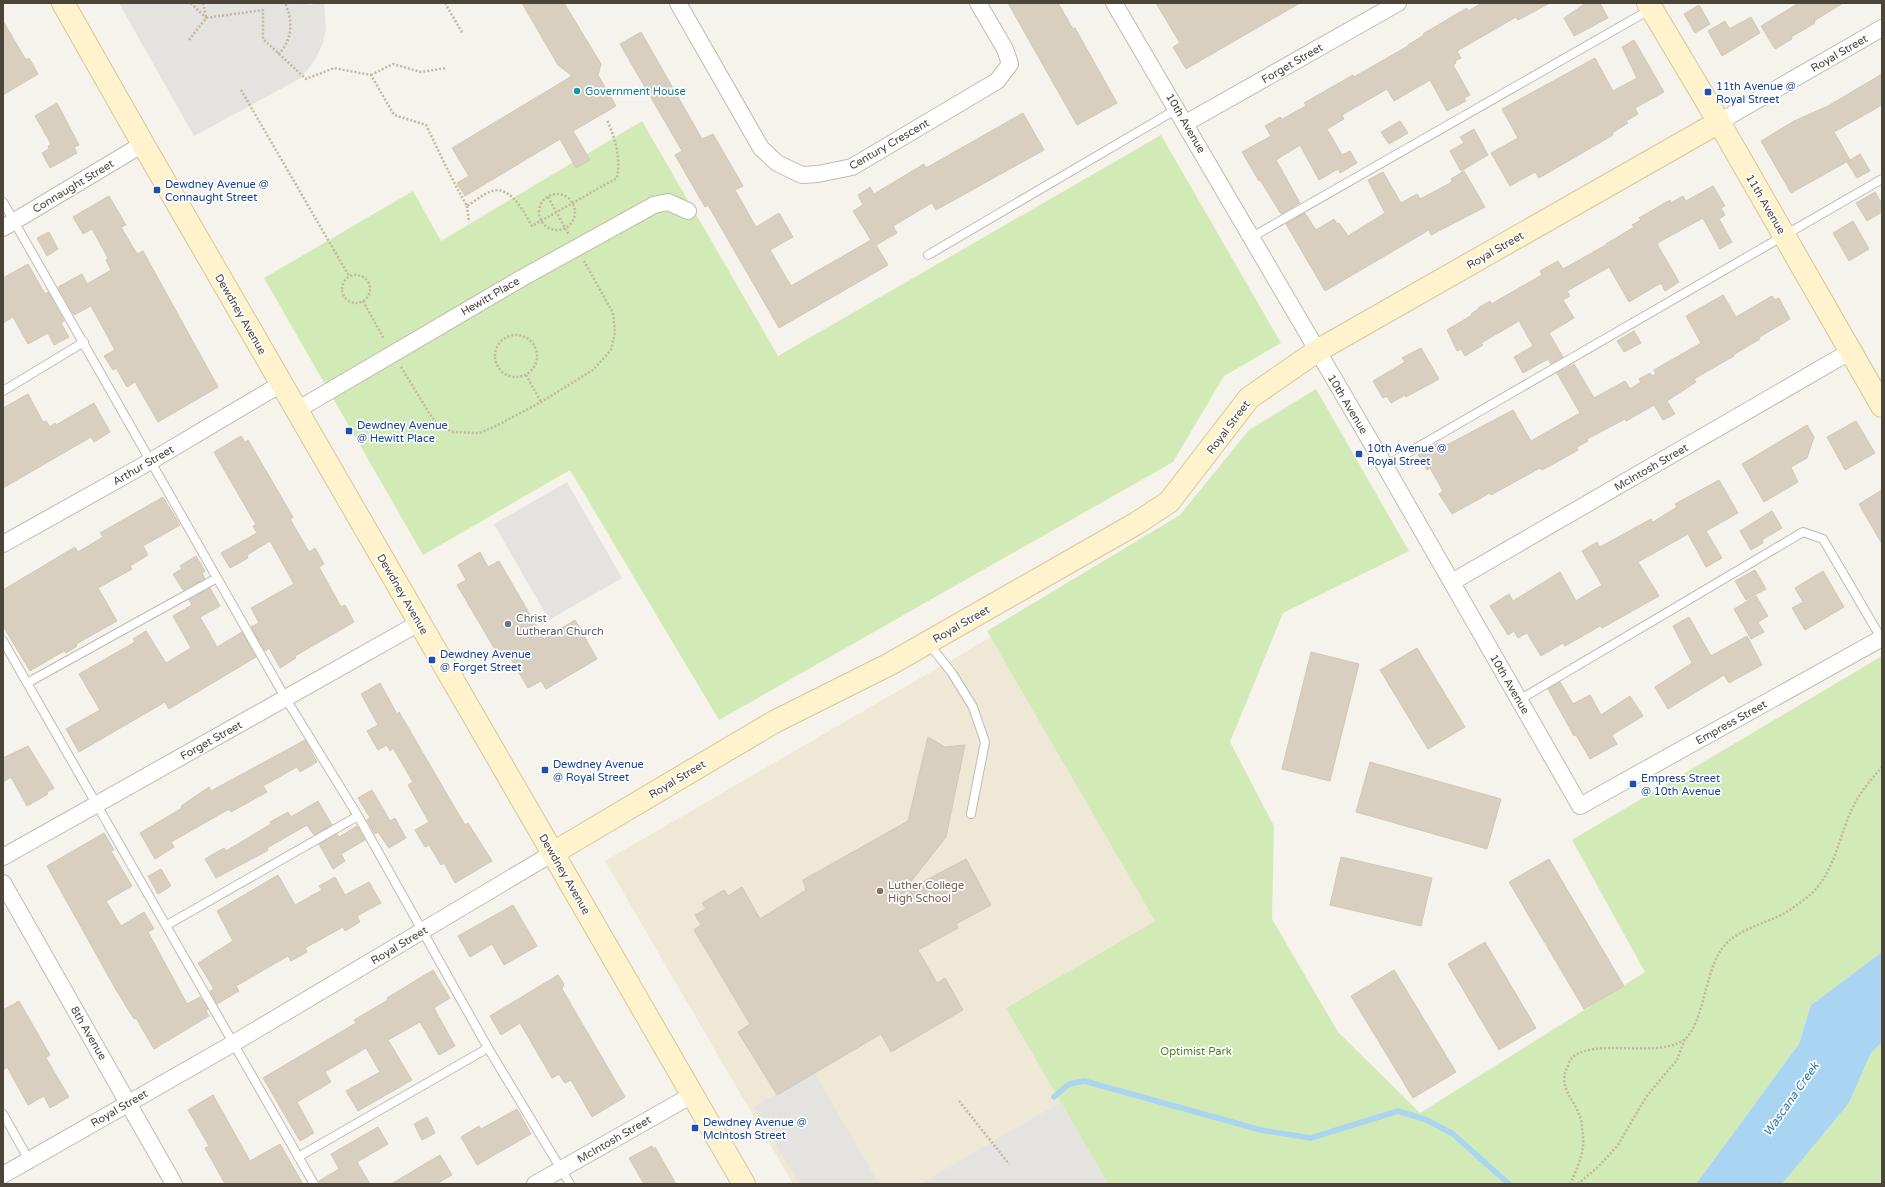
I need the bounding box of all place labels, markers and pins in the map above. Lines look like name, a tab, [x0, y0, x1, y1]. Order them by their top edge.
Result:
place label: 11th Avenue @ Royal Street	[1716, 80, 1796, 106]
place label: Government House	[585, 85, 686, 98]
marker: Government House	[572, 86, 582, 96]
marker: 11th Avenue @ Royal Street	[1703, 87, 1713, 97]
place label: Dewdney Avenue @ Connaught Street	[165, 178, 269, 204]
marker: Dewdney Avenue @ Connaught Street	[152, 185, 162, 195]
place label: Dewdney Avenue @ Hewitt Place	[357, 419, 448, 445]
marker: Dewdney Avenue @ Hewitt Place	[344, 426, 354, 436]
place label: 10th Avenue @ Royal Street	[1367, 442, 1447, 468]
marker: 10th Avenue @ Royal Street	[1354, 449, 1364, 459]
place label: Christ Lutheran Church	[516, 612, 604, 638]
marker: Christ Lutheran Church	[503, 619, 513, 629]
place label: Dewdney Avenue @ Forget Street	[440, 648, 531, 674]
marker: Dewdney Avenue @ Forget Street	[427, 655, 437, 665]
place label: Dewdney Avenue @ Royal Street	[553, 758, 644, 784]
marker: Dewdney Avenue @ Royal Street	[540, 765, 550, 775]
place label: Empress Street @ 10th Avenue	[1641, 772, 1721, 798]
marker: Empress Street @ 10th Avenue	[1628, 779, 1638, 789]
place label: Luther College High School	[888, 879, 964, 905]
marker: Luther College High School	[875, 886, 885, 896]
place label: Dewdney Avenue @ McIntosh Street	[703, 1116, 807, 1142]
marker: Dewdney Avenue @ McIntosh Street	[690, 1123, 700, 1133]

